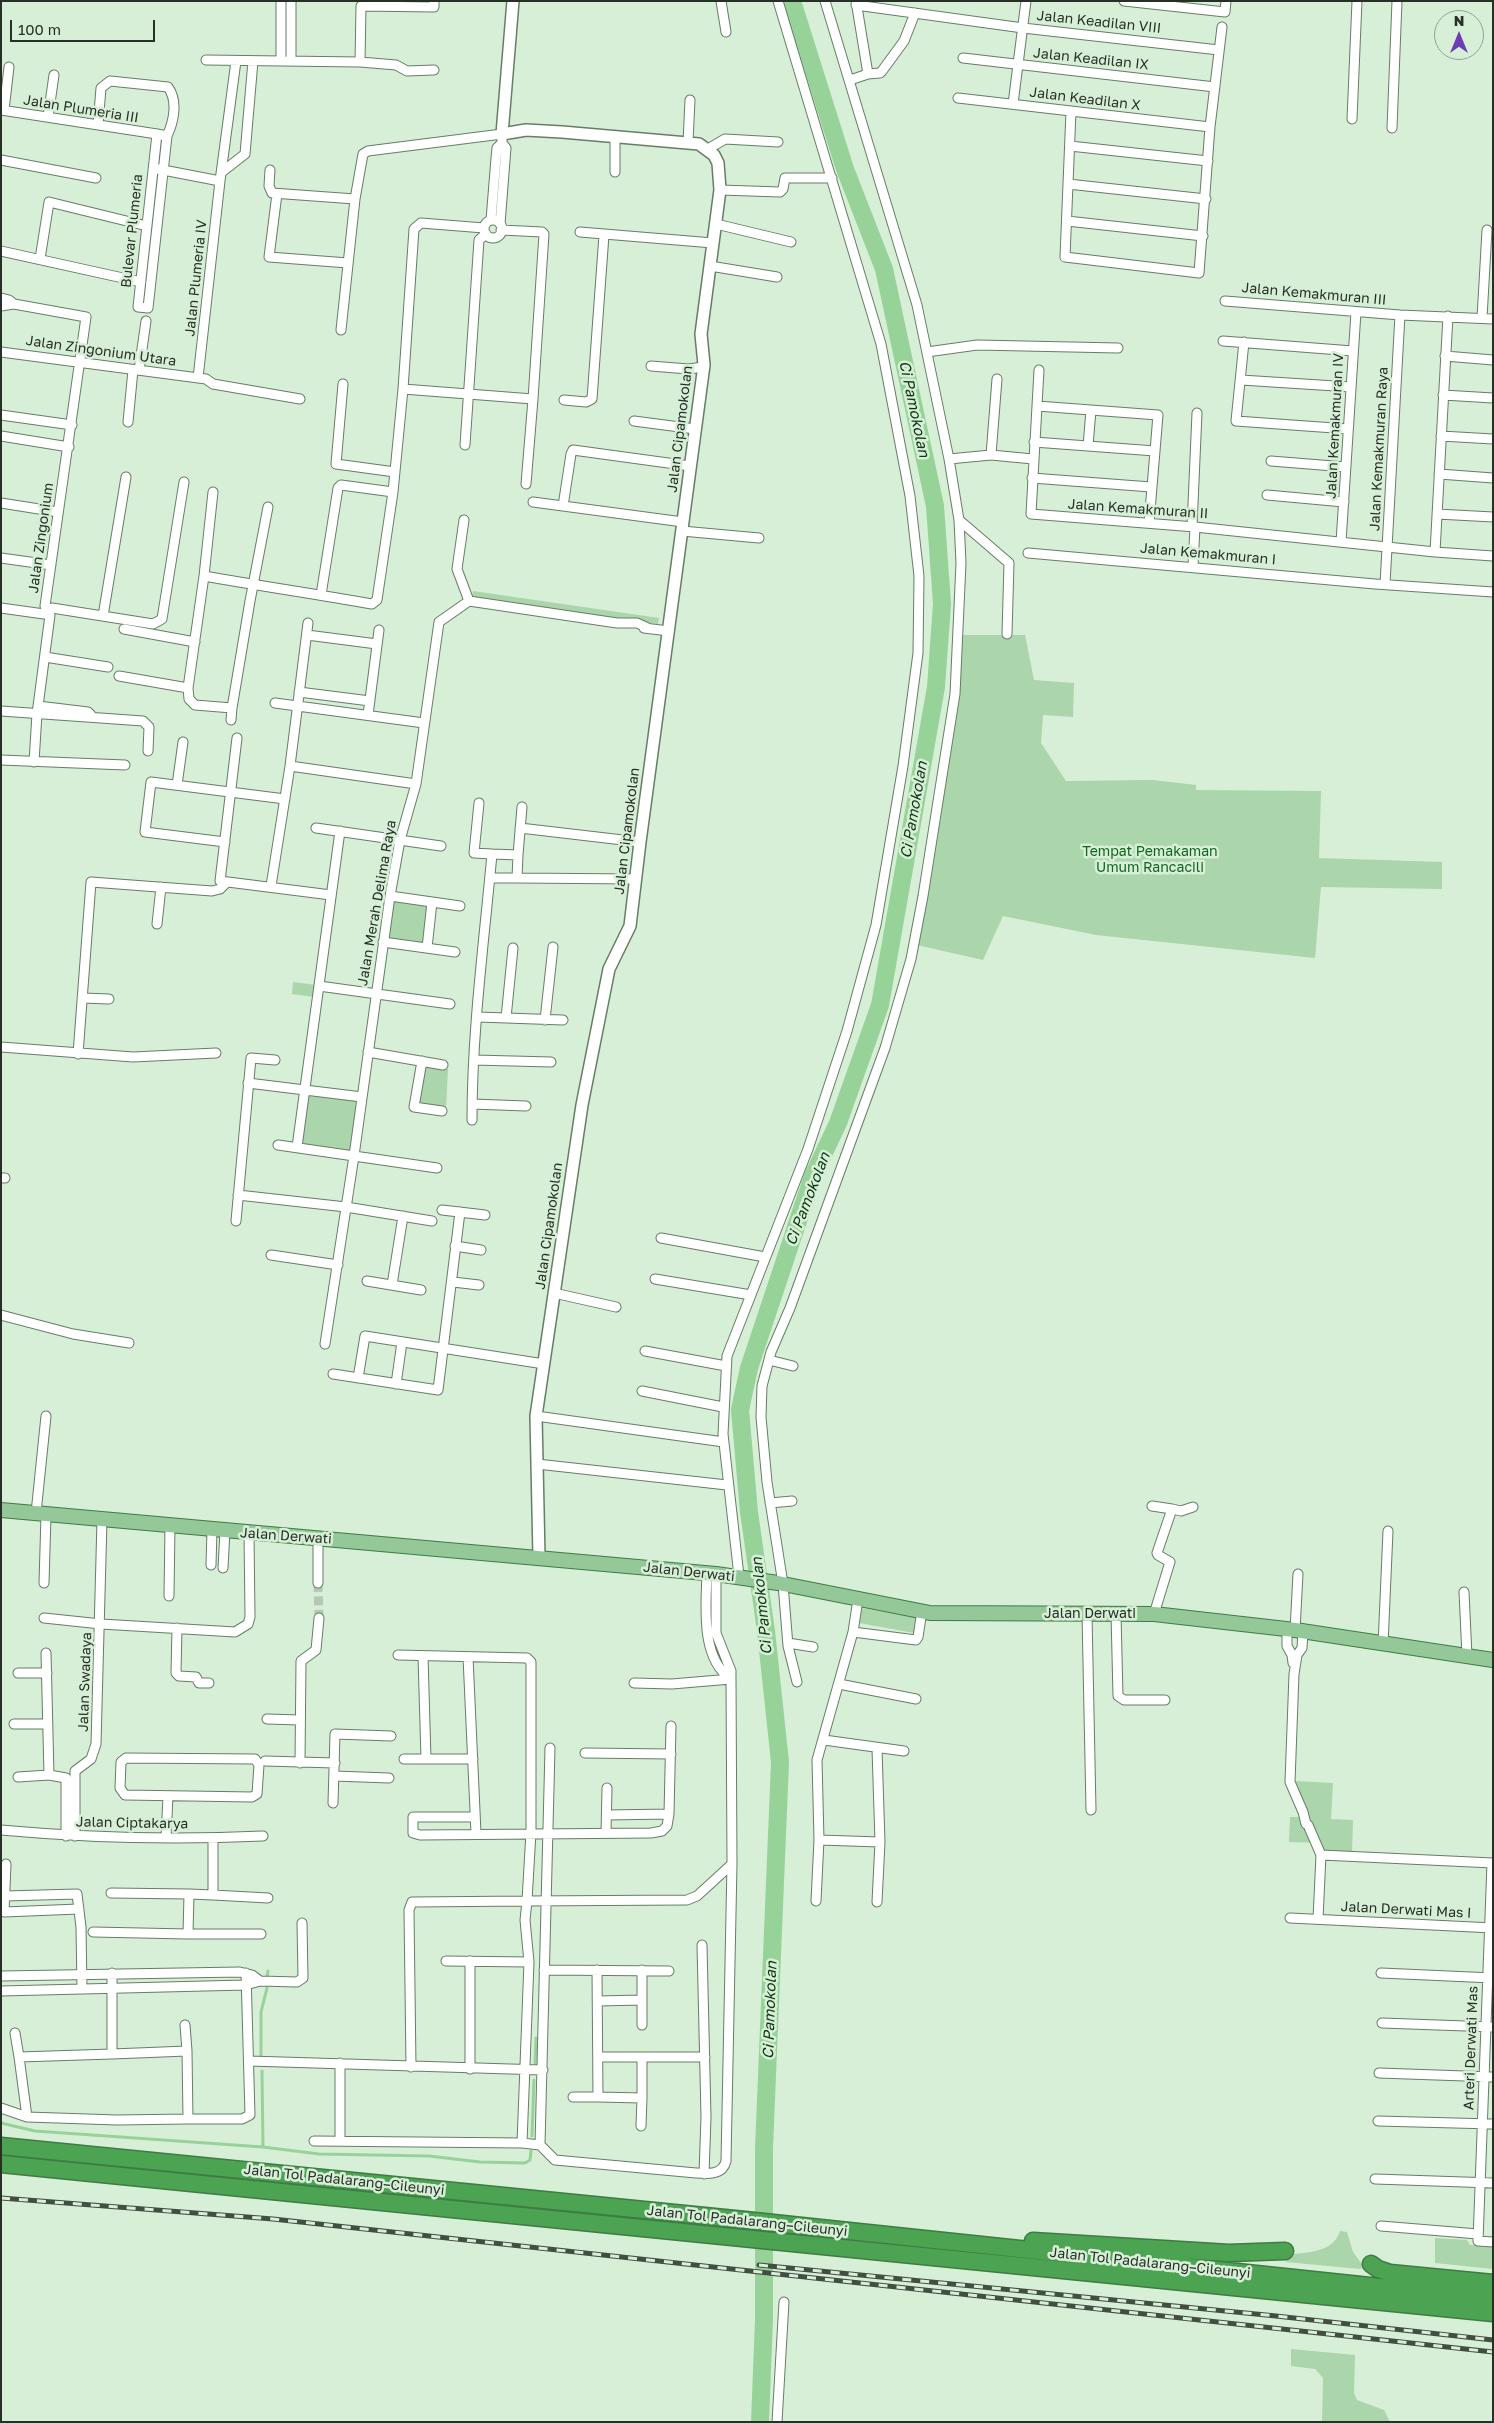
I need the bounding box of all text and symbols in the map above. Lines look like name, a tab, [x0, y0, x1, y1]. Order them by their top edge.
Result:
street label: Jalan Keadilan VIII	[1036, 7, 1162, 37]
scale bar	[12, 10, 158, 42]
north arrow	[1434, 10, 1484, 60]
text: N	[1454, 12, 1464, 29]
text: 100 m	[18, 20, 61, 38]
street label: Jalan Keadilan IX	[1032, 45, 1150, 73]
street label: Jalan Keadilan X	[1029, 84, 1141, 114]
street label: Jalan Plumeria III	[22, 92, 140, 126]
street label: Bulevar Plumeria	[118, 173, 146, 289]
street label: Jalan Plumeria IV	[182, 219, 210, 337]
street label: Jalan Kemakmuran III	[1241, 279, 1387, 309]
street label: Jalan Zingonium Utara	[25, 332, 177, 370]
street label: Jalan Kemakmuran IV	[1323, 353, 1347, 499]
water label: Ci Pamokolan	[895, 359, 933, 459]
street label: Jalan Cipamokolan	[664, 365, 696, 493]
street label: Jalan Kemakmuran Raya	[1366, 366, 1392, 532]
street label: Jalan Zingonium	[25, 482, 57, 594]
street label: Jalan Kemakmuran II	[1067, 496, 1209, 522]
street label: Jalan Kemakmuran I	[1139, 540, 1277, 568]
water label: Ci Pamokolan	[897, 760, 931, 860]
street label: Jalan Cipamokolan	[611, 767, 643, 895]
street label: Jalan Merah Delima Raya	[354, 819, 400, 987]
park label: Tempat Pemakaman Umum Rancacili	[1082, 844, 1218, 876]
water label: Ci Pamokolan	[782, 1150, 834, 1248]
street label: Jalan Cipamokolan	[532, 1162, 566, 1290]
street label: Jalan Derwati	[240, 1524, 332, 1548]
water label: Ci Pamokolan	[748, 1556, 776, 1656]
street label: Jalan Derwati	[642, 1559, 736, 1585]
street label: Jalan Derwati	[1044, 1606, 1136, 1622]
street label: Jalan Swadaya	[75, 1632, 95, 1732]
street label: Jalan Ciptakarya	[76, 1814, 188, 1832]
street label: Jalan Derwati Mas I	[1340, 1898, 1472, 1922]
water label: Ci Pamokolan	[759, 1961, 781, 2059]
street label: Arteri Derwati Mas	[1460, 1986, 1482, 2110]
street label: Jalan Tol Padalarang–Cileunyi	[243, 2161, 445, 2199]
street label: Jalan Tol Padalarang–Cileunyi	[646, 2202, 848, 2240]
street label: Jalan Tol Padalarang–Cileunyi	[1049, 2244, 1251, 2282]

